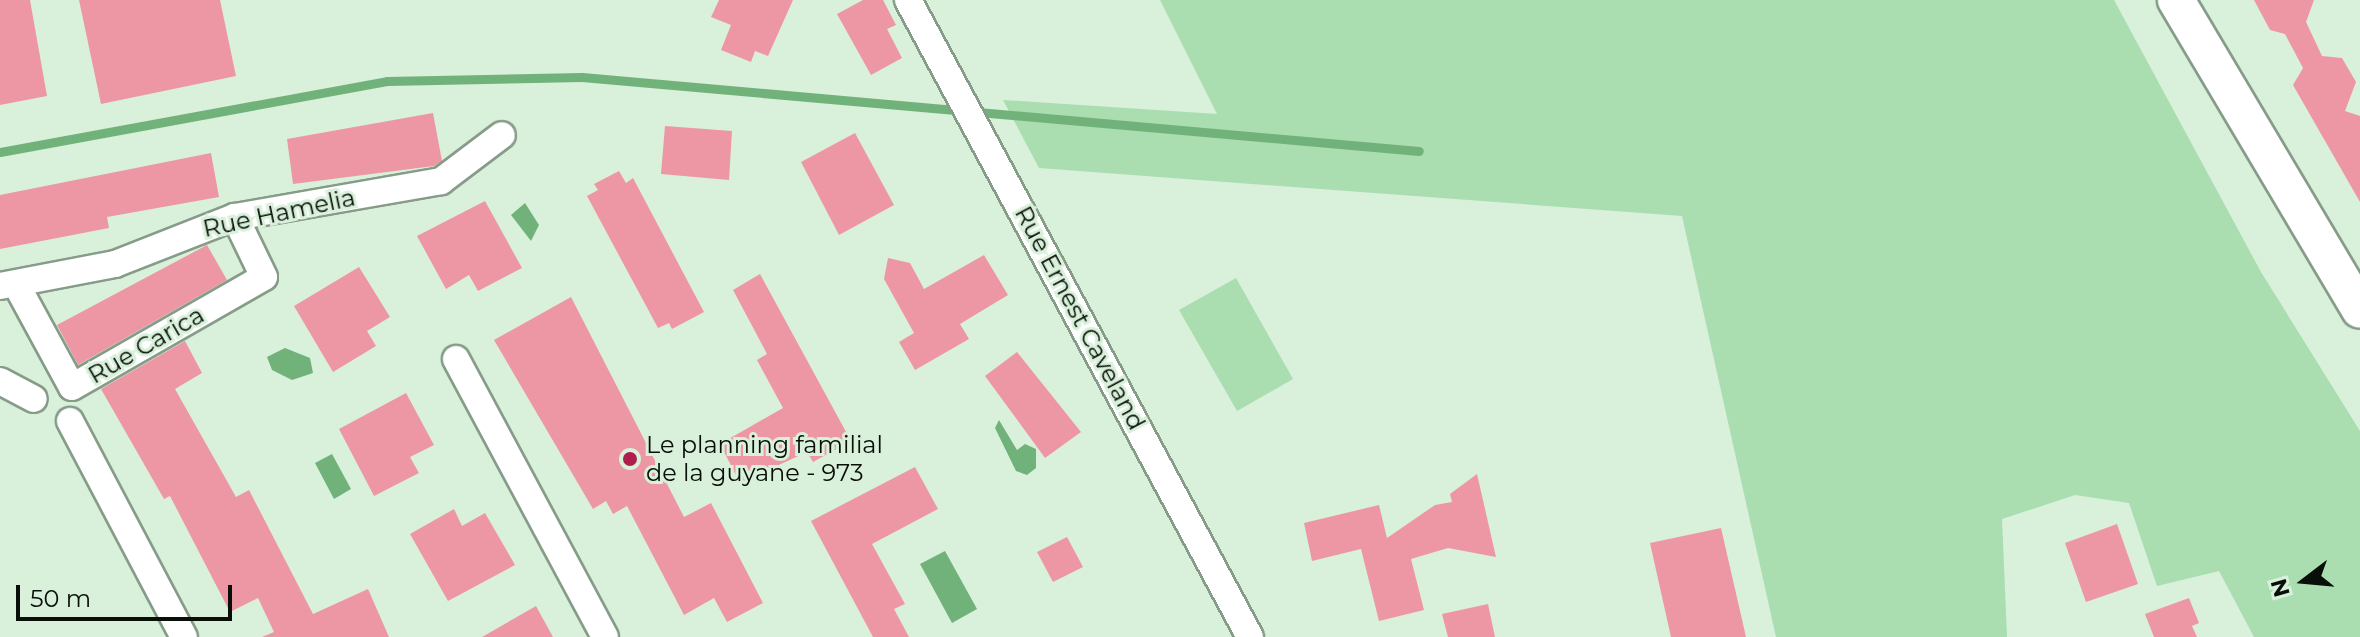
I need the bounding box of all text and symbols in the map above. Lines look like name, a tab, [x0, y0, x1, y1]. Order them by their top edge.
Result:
street label: Rue Hamelia	[200, 183, 358, 243]
street label: Rue Ernest Caveland	[1009, 201, 1151, 435]
street label: Rue Carica	[83, 300, 209, 390]
place label: Le planning familial de la guyane - 973	[646, 431, 883, 487]
marker: Le planning familial de la guyane - 973	[621, 450, 639, 468]
north arrow	[2264, 541, 2344, 621]
scale bar	[20, 569, 236, 619]
text: N	[2265, 575, 2296, 600]
text: 50 m	[30, 584, 91, 613]

